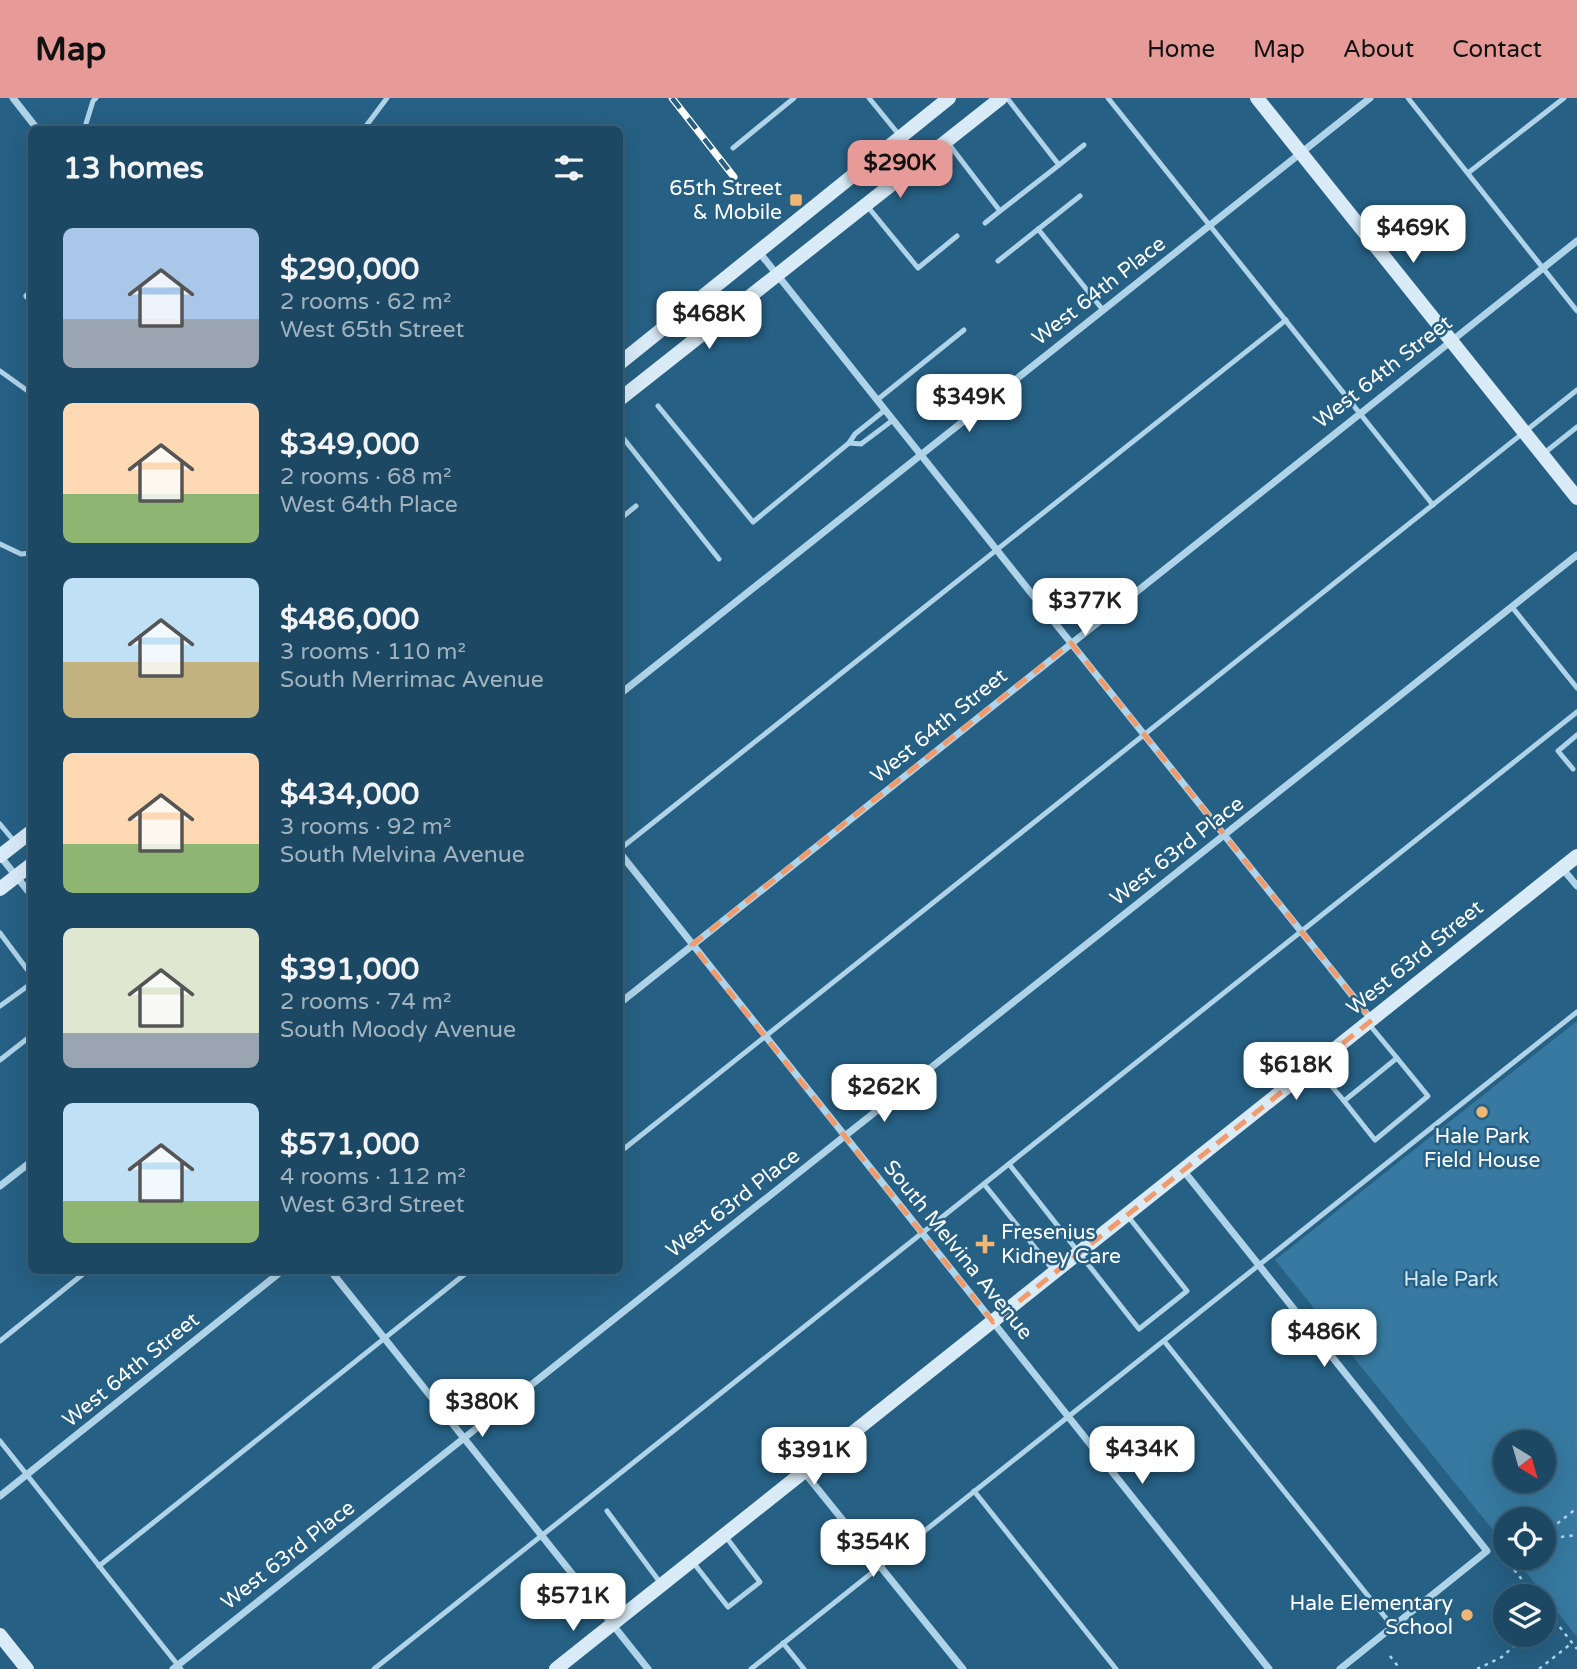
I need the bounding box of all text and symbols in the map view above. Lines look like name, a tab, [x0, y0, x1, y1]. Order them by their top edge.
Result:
text: Map	[35, 30, 106, 69]
text: Home	[1147, 35, 1215, 64]
text: Map	[1253, 35, 1305, 64]
text: About	[1343, 35, 1414, 64]
text: Contact	[1452, 35, 1542, 64]
pin: $290K	[851, 140, 949, 200]
icon: filters	[550, 149, 588, 187]
text: $290K	[864, 149, 936, 177]
text: 13 homes	[63, 150, 204, 187]
place label: 65th Street & Mobile	[669, 176, 782, 225]
marker: 65th Street & Mobile	[788, 192, 804, 208]
pin: $469K	[1364, 206, 1462, 265]
text: $469K	[1377, 214, 1449, 242]
street label: West 64th Place	[1027, 231, 1171, 351]
text: $290,000	[280, 251, 419, 288]
icon: home	[119, 256, 203, 340]
text: 2 rooms · 62 m²	[280, 288, 451, 316]
pin: $468K	[660, 292, 758, 351]
text: $468K	[673, 300, 745, 328]
street label: West 64th Street	[1309, 310, 1457, 434]
text: West 65th Street	[280, 316, 464, 344]
pin: $349K	[920, 374, 1018, 434]
text: $349K	[933, 383, 1005, 411]
text: $349,000	[280, 426, 419, 463]
icon: home	[119, 431, 203, 515]
text: 2 rooms · 68 m²	[280, 463, 451, 491]
text: West 64th Place	[280, 491, 458, 519]
pin: $377K	[1036, 578, 1134, 638]
text: $377K	[1049, 587, 1121, 615]
text: $486,000	[280, 601, 419, 638]
icon: home	[119, 606, 203, 690]
text: 3 rooms · 110 m²	[280, 638, 466, 666]
street label: West 64th Street	[866, 663, 1012, 789]
text: South Merrimac Avenue	[280, 666, 544, 694]
text: $434,000	[280, 776, 419, 813]
icon: home	[119, 781, 203, 865]
street label: West 63rd Place	[1105, 791, 1249, 911]
text: 3 rooms · 92 m²	[280, 813, 451, 841]
text: South Melvina Avenue	[280, 841, 525, 869]
street label: West 63rd Street	[1342, 895, 1488, 1021]
text: $391,000	[280, 951, 419, 988]
icon: home	[119, 956, 203, 1040]
text: 2 rooms · 74 m²	[280, 988, 451, 1016]
text: South Moody Avenue	[280, 1016, 516, 1044]
pin: $618K	[1247, 1042, 1345, 1102]
text: $618K	[1260, 1051, 1332, 1079]
pin: $262K	[835, 1065, 933, 1124]
text: $262K	[848, 1073, 920, 1101]
marker: Hale Park Field House	[1474, 1104, 1490, 1120]
place label: Hale Park Field House	[1424, 1124, 1540, 1173]
text: $571,000	[280, 1126, 419, 1163]
icon: home	[119, 1131, 203, 1215]
street label: West 63rd Place	[661, 1143, 805, 1263]
street label: South Melvina Avenue	[878, 1155, 1038, 1345]
text: 4 rooms · 112 m²	[280, 1163, 466, 1191]
text: West 63rd Street	[280, 1191, 465, 1219]
place label: Fresenius Kidney Care	[1001, 1220, 1121, 1269]
marker: Fresenius Kidney Care	[975, 1234, 995, 1254]
park label: Hale Park	[1403, 1267, 1499, 1292]
street label: West 64th Street	[58, 1307, 204, 1433]
pin: $486K	[1275, 1310, 1373, 1369]
text: $486K	[1288, 1318, 1360, 1346]
pin: $380K	[433, 1380, 531, 1439]
text: $380K	[446, 1388, 518, 1416]
pin: $434K	[1093, 1426, 1191, 1486]
pin: $391K	[765, 1428, 863, 1487]
north arrow	[1493, 1430, 1556, 1493]
map controls	[1493, 1430, 1556, 1647]
text: $434K	[1106, 1435, 1178, 1463]
text: $391K	[778, 1436, 850, 1464]
street label: West 63rd Place	[216, 1495, 360, 1615]
button: locate	[1493, 1507, 1556, 1570]
pin: $354K	[824, 1520, 922, 1579]
text: $354K	[837, 1528, 909, 1556]
pin: $571K	[524, 1574, 622, 1633]
text: $571K	[537, 1582, 609, 1610]
button: layers	[1493, 1584, 1556, 1647]
place label: Hale Elementary School	[1289, 1591, 1453, 1640]
marker: Hale Elementary School	[1459, 1607, 1475, 1623]

